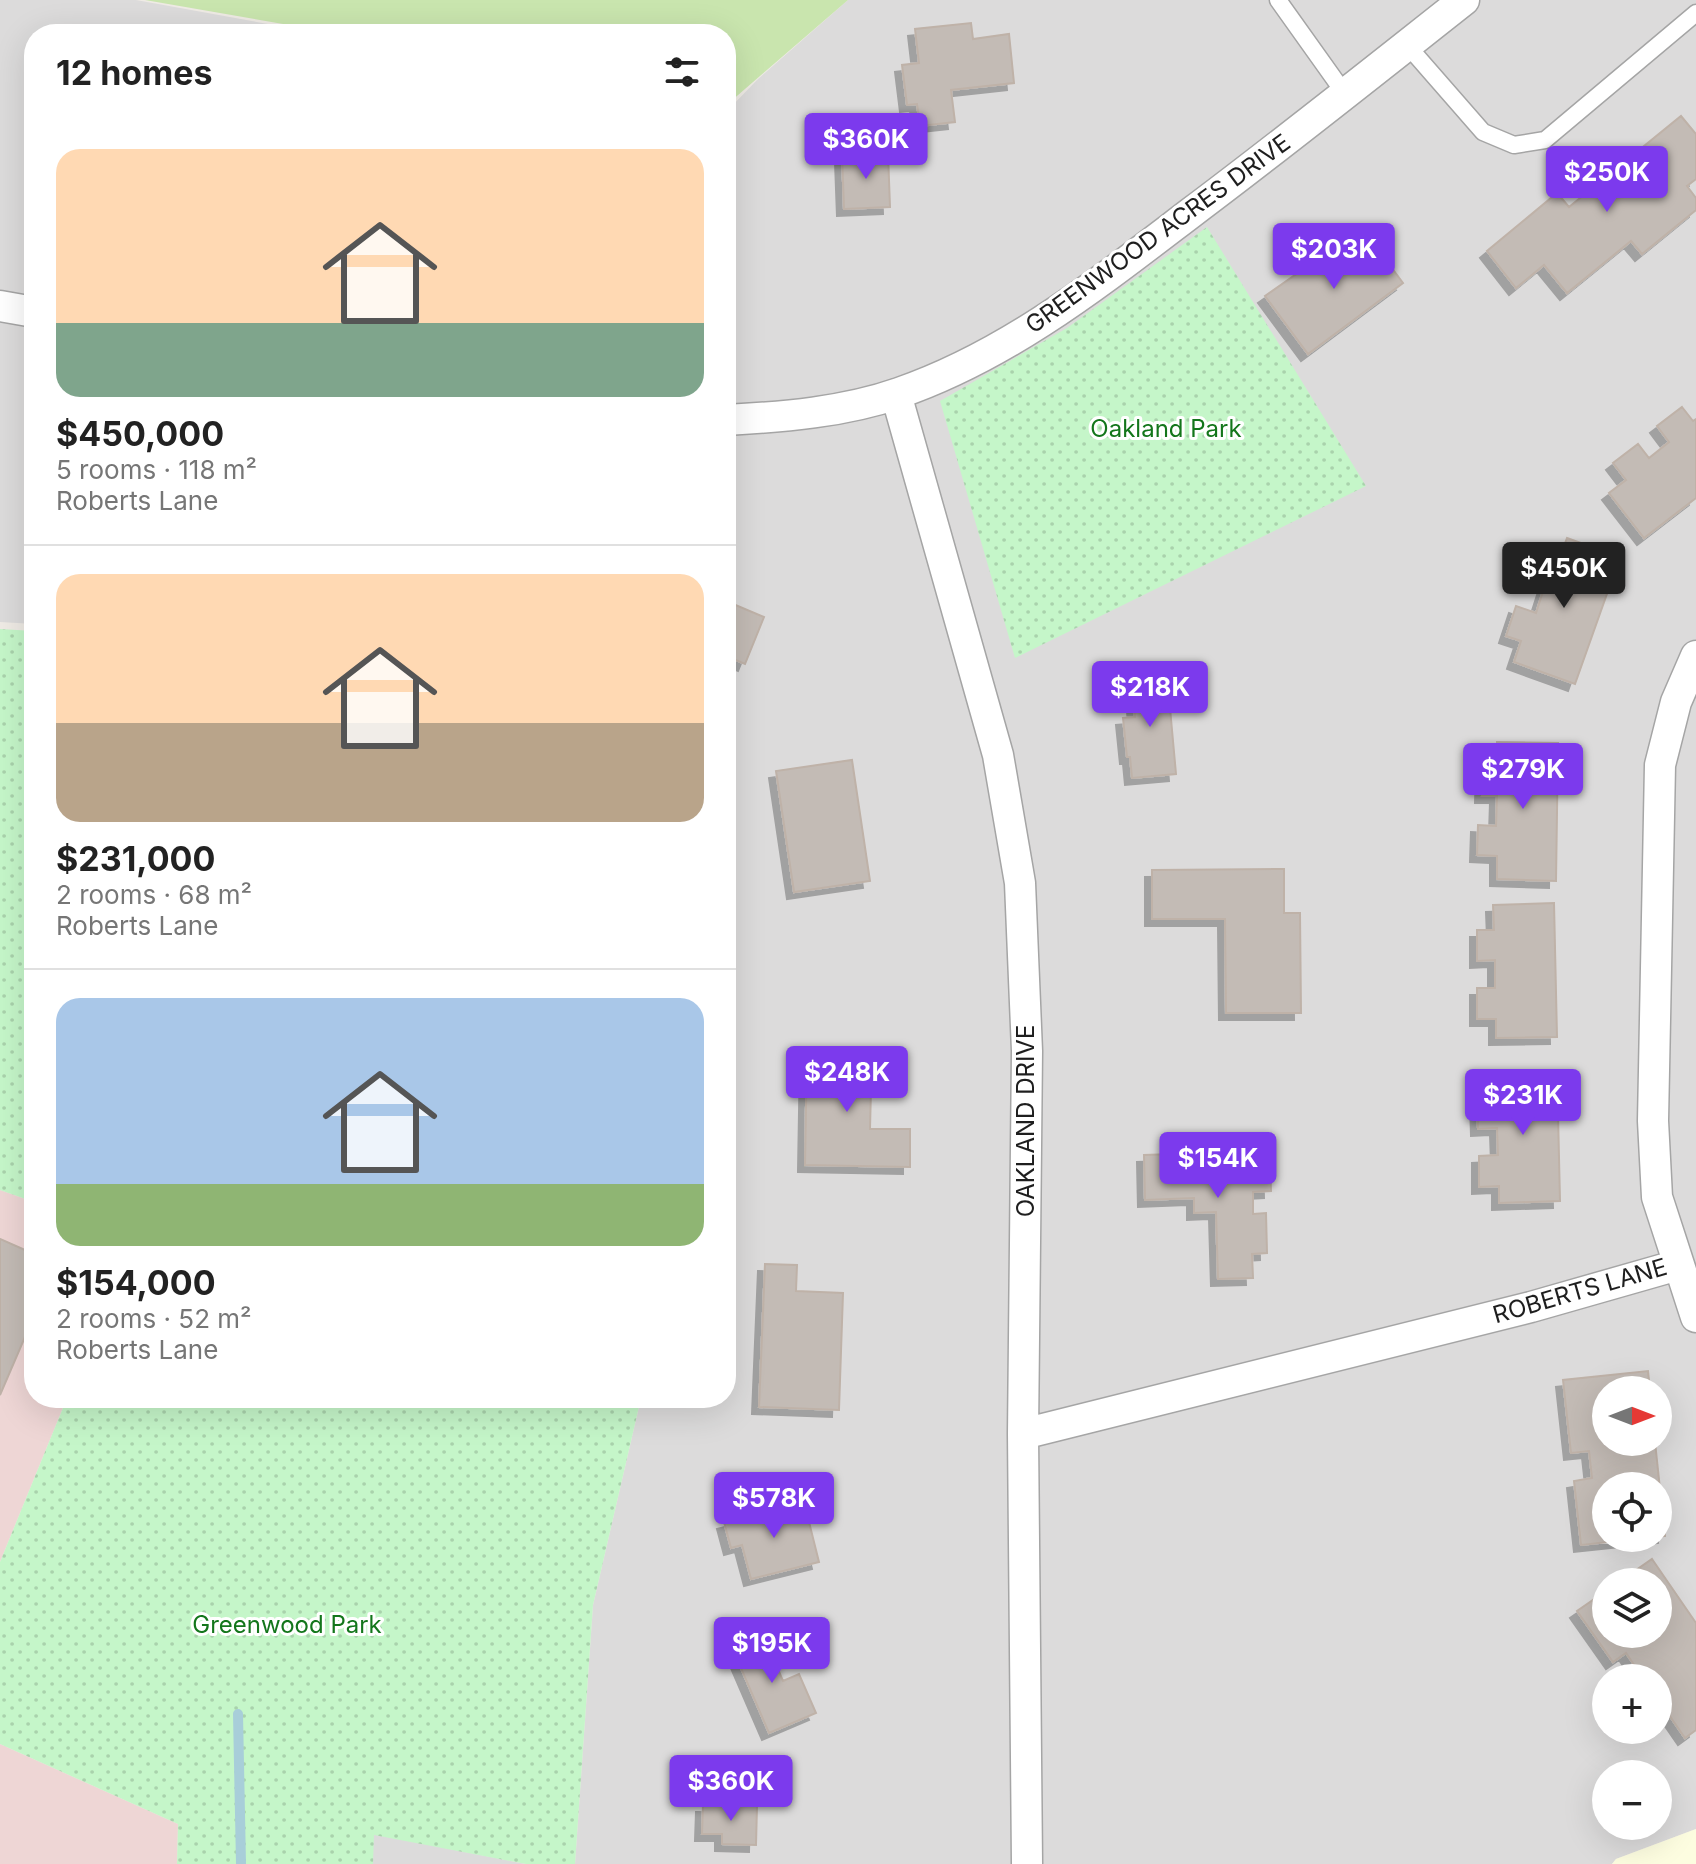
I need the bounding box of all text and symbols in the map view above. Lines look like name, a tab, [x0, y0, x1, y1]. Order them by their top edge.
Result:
icon: filters	[660, 50, 704, 94]
text: 12 homes	[56, 52, 212, 93]
pin: $360K	[810, 113, 922, 181]
text: $360K	[823, 123, 909, 154]
street label: GREENWOOD ACRES DRIVE	[1020, 128, 1296, 339]
pin: $250K	[1551, 146, 1663, 214]
text: $250K	[1564, 156, 1650, 187]
icon: home	[308, 201, 452, 345]
pin: $203K	[1278, 223, 1390, 291]
text: $203K	[1291, 233, 1377, 264]
text: $450,000	[56, 413, 224, 454]
park label: Oakland Park	[1090, 414, 1242, 443]
text: 5 rooms · 118 m²	[56, 454, 257, 485]
text: Roberts Lane	[56, 485, 218, 516]
pin: $450K	[1508, 542, 1620, 610]
text: $450K	[1520, 552, 1608, 583]
icon: home	[308, 626, 452, 770]
pin: $218K	[1094, 661, 1206, 729]
text: $218K	[1110, 671, 1190, 702]
pin: $279K	[1467, 743, 1579, 811]
text: $279K	[1481, 753, 1565, 784]
text: $231,000	[56, 838, 215, 879]
text: 2 rooms · 68 m²	[56, 879, 252, 910]
text: Roberts Lane	[56, 910, 218, 941]
street label: OAKLAND DRIVE	[1011, 1025, 1040, 1217]
pin: $248K	[791, 1046, 903, 1114]
icon: home	[308, 1050, 452, 1194]
text: $248K	[804, 1056, 890, 1087]
pin: $231K	[1467, 1069, 1579, 1137]
text: $231K	[1483, 1079, 1563, 1110]
pin: $154K	[1162, 1132, 1274, 1200]
text: $154K	[1177, 1142, 1259, 1173]
street label: ROBERTS LANE	[1490, 1252, 1670, 1329]
text: $154,000	[56, 1262, 216, 1303]
text: 2 rooms · 52 m²	[56, 1303, 252, 1334]
text: Roberts Lane	[56, 1334, 218, 1365]
north arrow	[1592, 1376, 1672, 1456]
map controls	[1592, 1376, 1672, 1840]
pin: $578K	[718, 1472, 830, 1540]
button: locate	[1592, 1472, 1672, 1552]
text: $578K	[732, 1482, 816, 1513]
button: layers	[1592, 1568, 1672, 1648]
park label: Greenwood Park	[192, 1610, 382, 1639]
pin: $195K	[716, 1617, 828, 1685]
text: $195K	[732, 1627, 812, 1658]
button: +	[1592, 1664, 1672, 1744]
pin: $360K	[675, 1755, 787, 1823]
button: −	[1592, 1760, 1672, 1840]
text: $360K	[688, 1765, 774, 1796]

